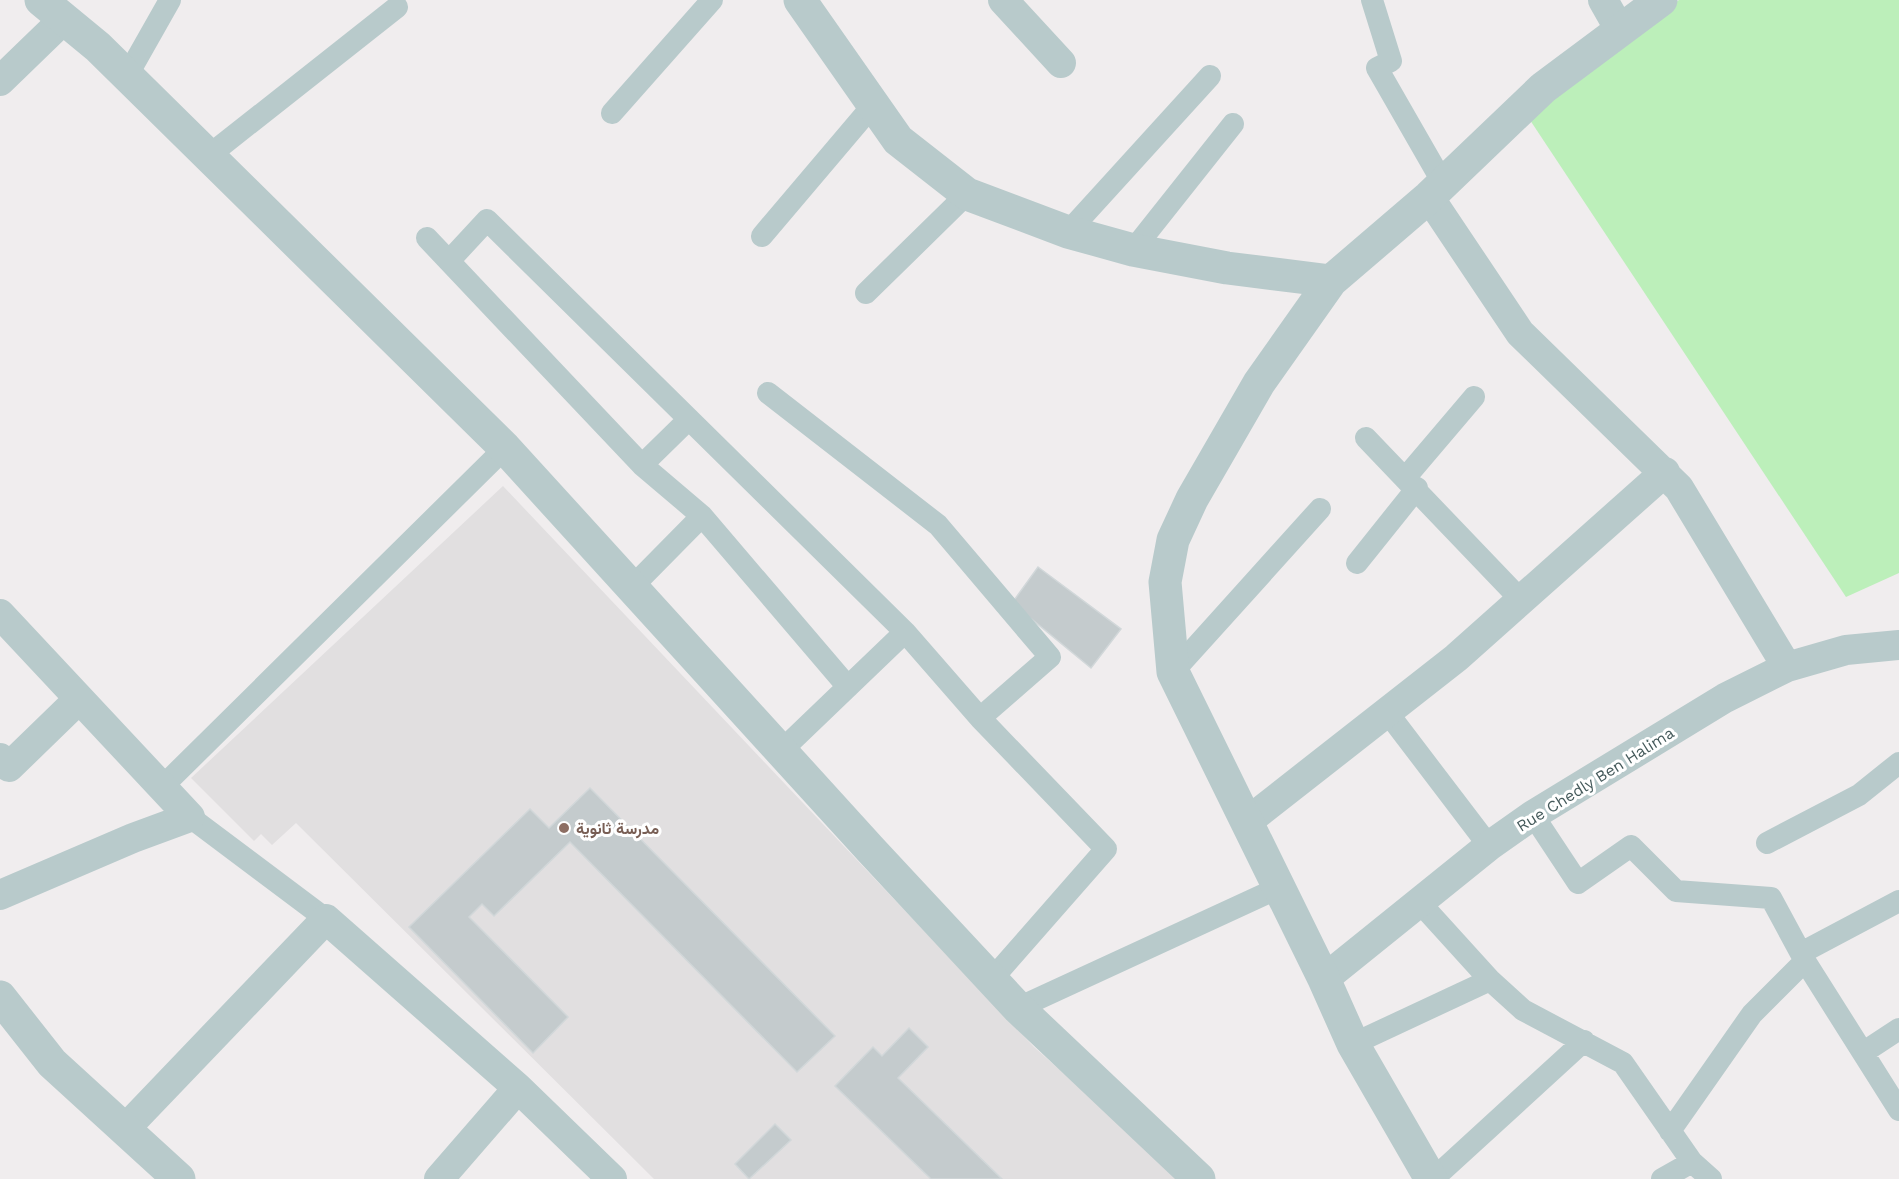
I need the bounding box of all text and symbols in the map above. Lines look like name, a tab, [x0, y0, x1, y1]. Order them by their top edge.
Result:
street label: Rue Chedly Ben Halima	[1513, 723, 1678, 836]
place label: مدرسة ثانوية	[576, 819, 660, 839]
marker: مدرسة ثانوية	[557, 821, 571, 835]

